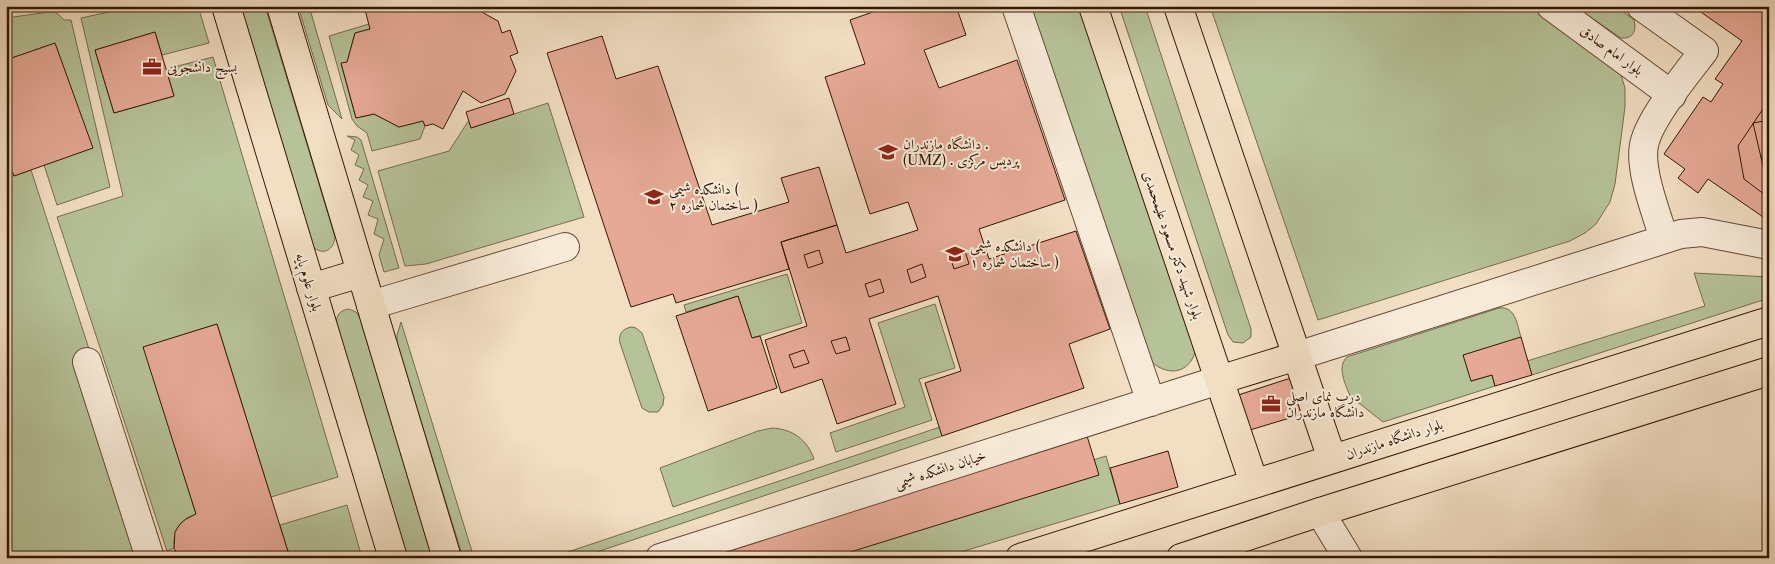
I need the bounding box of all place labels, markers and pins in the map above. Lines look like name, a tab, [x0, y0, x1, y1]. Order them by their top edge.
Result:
office icon: بسیج دانشجویی	[141, 56, 163, 78]
place label: بسیج دانشجویی	[167, 58, 237, 80]
place label: دانشگاه مازندران . (UMZ) . پردیس مرکزی	[903, 135, 1020, 170]
school or university icon: دانشگاه مازندران . (UMZ) . پردیس مرکزی	[877, 141, 899, 163]
place label: دانشکده شیمی ( ساختمان شماره ۲ )	[669, 180, 758, 214]
school or university icon: دانشکده شیمی ( ساختمان شماره ۲ )	[643, 186, 665, 208]
place label: دانشکده شیمی ( ساختمان شماره ۱ )	[970, 237, 1059, 271]
school or university icon: دانشکده شیمی ( ساختمان شماره ۱ )	[944, 243, 966, 265]
place label: درب نمای اصلی دانشگاه مازندران	[1286, 387, 1364, 421]
office icon: درب نمای اصلی دانشگاه مازندران	[1260, 393, 1282, 415]

